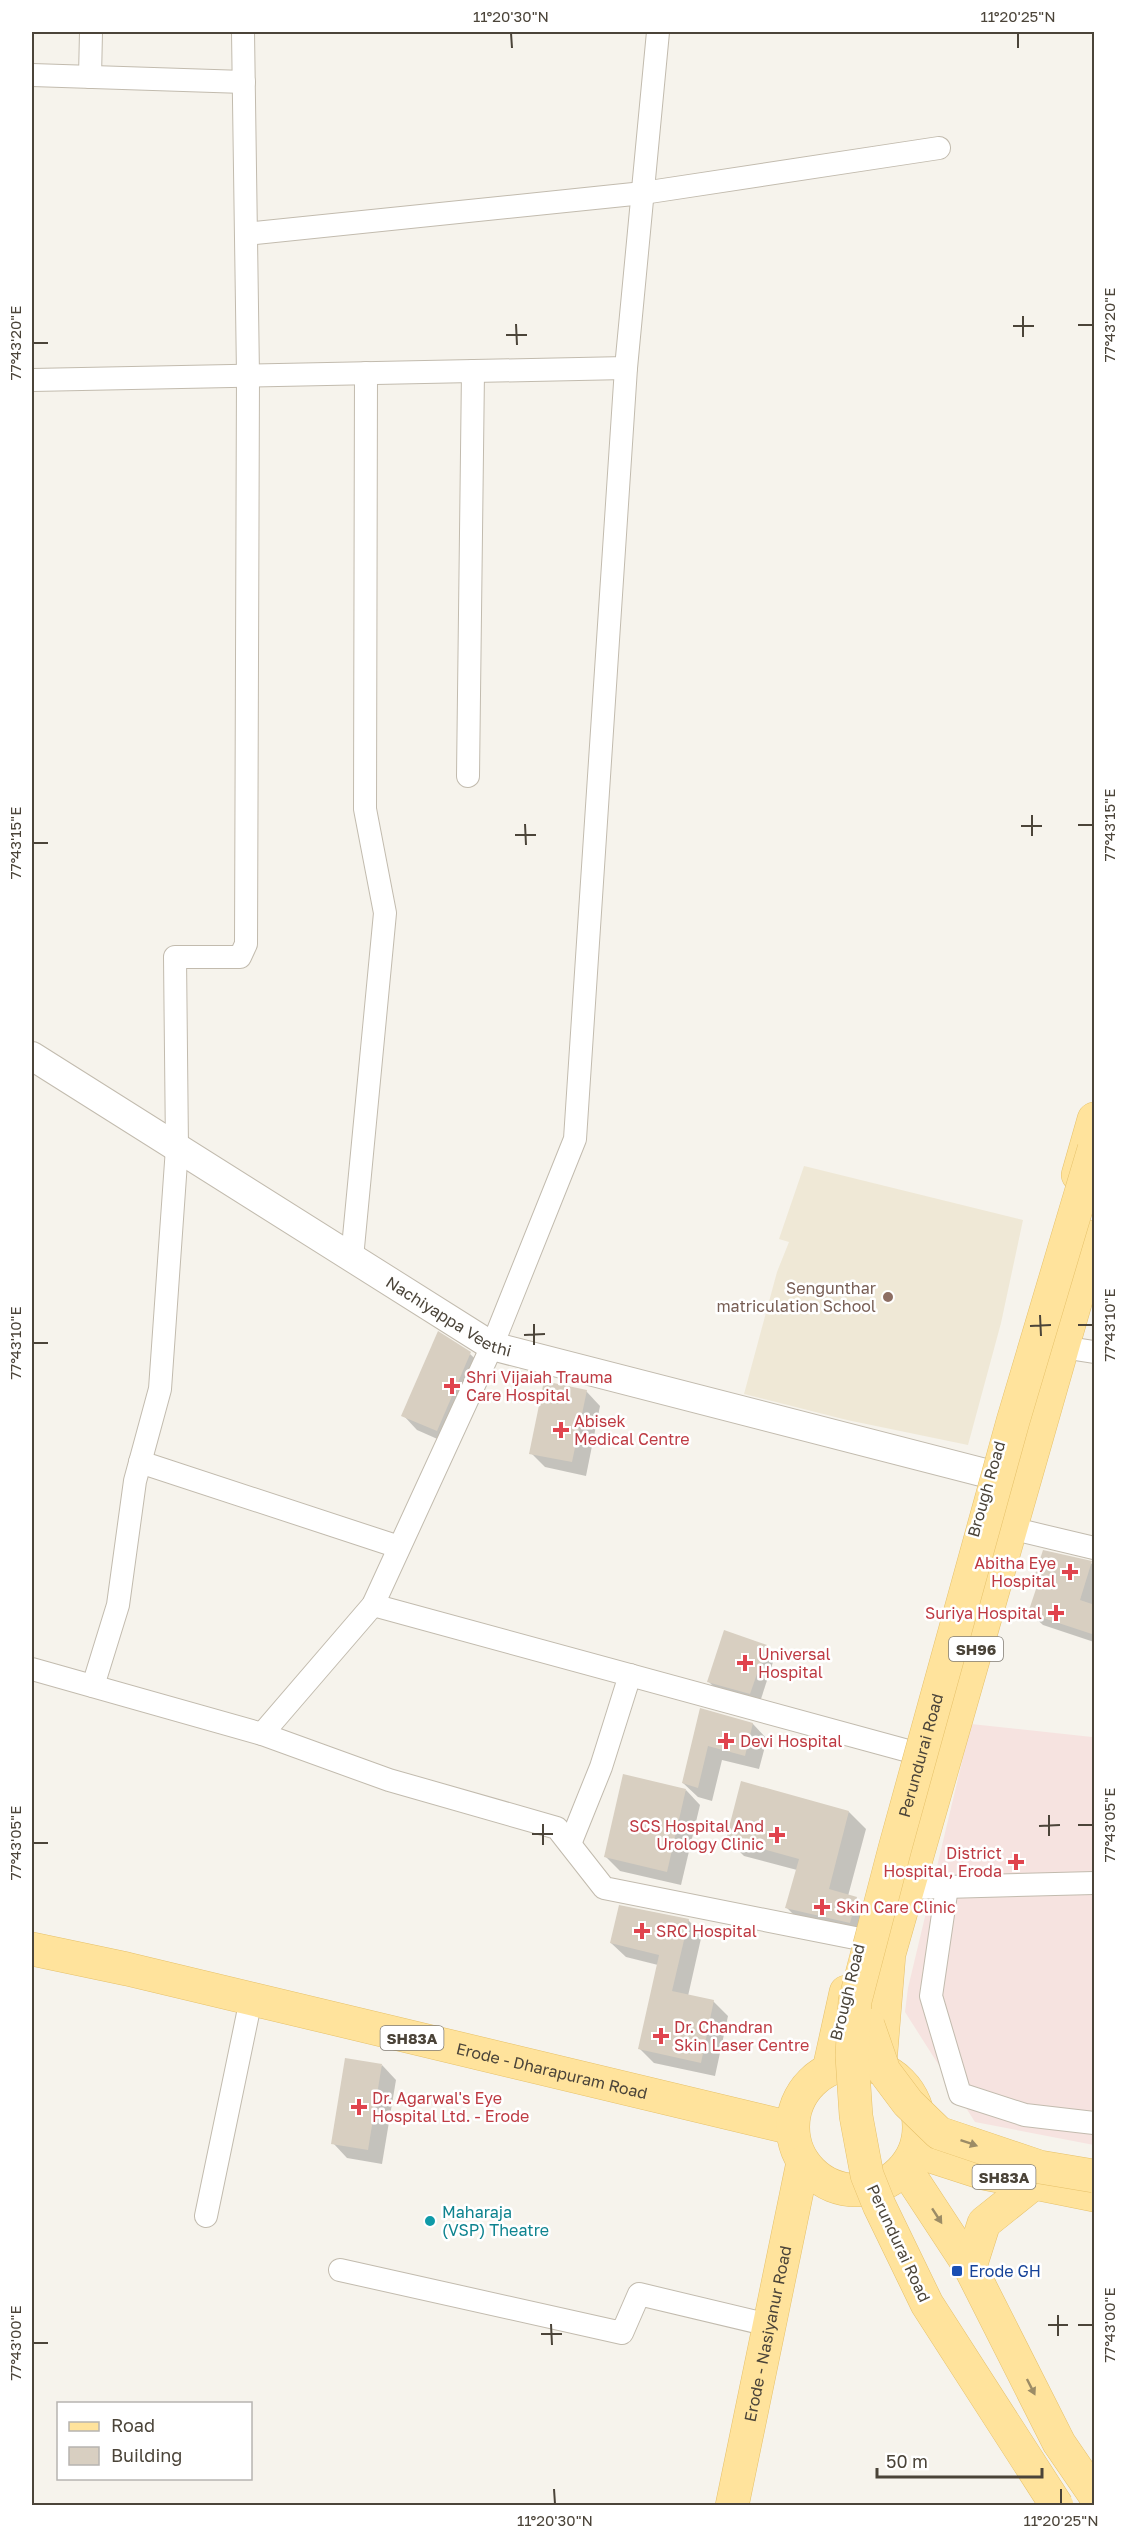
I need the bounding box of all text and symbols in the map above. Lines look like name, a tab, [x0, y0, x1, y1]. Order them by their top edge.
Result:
text: 11°20'30"N	[473, 7, 549, 25]
text: 11°20'25"N	[980, 7, 1056, 25]
text: 77°43'20"E	[1100, 288, 1118, 362]
text: 77°43'20"E	[6, 306, 24, 380]
text: 77°43'15"E	[1100, 789, 1118, 861]
text: 77°43'15"E	[6, 807, 24, 879]
street label: Nachiyappa Veethi	[382, 1272, 514, 1361]
place label: Sengunthar matriculation School	[716, 1278, 876, 1316]
text: 77°43'10"E	[1100, 1288, 1118, 1362]
marker: Sengunthar matriculation School	[881, 1290, 895, 1304]
text: 77°43'10"E	[6, 1306, 24, 1380]
place label: Shri Vijaiah Trauma Care Hospital	[466, 1367, 613, 1405]
marker: Shri Vijaiah Trauma Care Hospital	[443, 1377, 461, 1395]
place label: Abisek Medical Centre	[574, 1411, 690, 1449]
marker: Abisek Medical Centre	[552, 1421, 570, 1439]
street label: Brough Road	[963, 1439, 1009, 1539]
place label: Abitha Eye Hospital	[974, 1553, 1056, 1591]
marker: Abitha Eye Hospital	[1061, 1563, 1079, 1581]
place label: Suriya Hospital	[925, 1603, 1042, 1623]
marker: Suriya Hospital	[1047, 1604, 1065, 1622]
road number: SH96	[949, 1637, 1003, 1661]
place label: Universal Hospital	[758, 1644, 831, 1682]
marker: Universal Hospital	[736, 1654, 754, 1672]
street label: Perundurai Road	[894, 1691, 947, 1820]
place label: Devi Hospital	[740, 1731, 842, 1751]
marker: Devi Hospital	[717, 1732, 735, 1750]
text: 77°43'05"E	[1100, 1788, 1118, 1862]
text: 77°43'05"E	[6, 1806, 24, 1880]
place label: SCS Hospital And Urology Clinic	[629, 1816, 764, 1854]
marker: SCS Hospital And Urology Clinic	[768, 1826, 786, 1844]
place label: District Hospital, Eroda	[883, 1843, 1002, 1881]
marker: District Hospital, Eroda	[1007, 1853, 1025, 1871]
place label: Skin Care Clinic	[836, 1897, 956, 1917]
marker: Skin Care Clinic	[813, 1898, 831, 1916]
place label: SRC Hospital	[656, 1921, 757, 1941]
marker: SRC Hospital	[633, 1922, 651, 1940]
street label: Brough Road	[825, 1942, 869, 2042]
place label: Dr. Chandran Skin Laser Centre	[674, 2017, 809, 2055]
road number: SH83A	[380, 2026, 444, 2050]
marker: Dr. Chandran Skin Laser Centre	[652, 2027, 670, 2045]
street label: Erode - Dharapuram Road	[454, 2038, 650, 2103]
place label: Dr. Agarwal's Eye Hospital Ltd. - Erode	[372, 2088, 529, 2126]
marker: Dr. Agarwal's Eye Hospital Ltd. - Erode	[350, 2098, 368, 2116]
one-way arrow	[960, 2138, 978, 2148]
road number: SH83A	[972, 2165, 1036, 2189]
street label: Perundurai Road	[863, 2181, 935, 2305]
place label: Maharaja (VSP) Theatre	[442, 2202, 549, 2240]
one-way arrow	[931, 2208, 943, 2224]
marker: Maharaja (VSP) Theatre	[423, 2214, 437, 2228]
street label: Erode - Nasiyanur Road	[740, 2244, 795, 2423]
place label: Erode GH	[969, 2261, 1041, 2281]
marker: Erode GH	[950, 2264, 964, 2278]
text: 77°43'00"E	[1100, 2287, 1118, 2363]
text: 77°43'00"E	[6, 2305, 24, 2381]
one-way arrow	[1026, 2379, 1036, 2396]
legend	[57, 2402, 252, 2480]
text: Road	[111, 2414, 155, 2436]
scale bar	[877, 2441, 1042, 2479]
text: Building	[111, 2444, 182, 2466]
text: 50 m	[886, 2450, 928, 2472]
text: 11°20'30"N	[517, 2511, 593, 2529]
text: 11°20'25"N	[1023, 2511, 1099, 2529]

